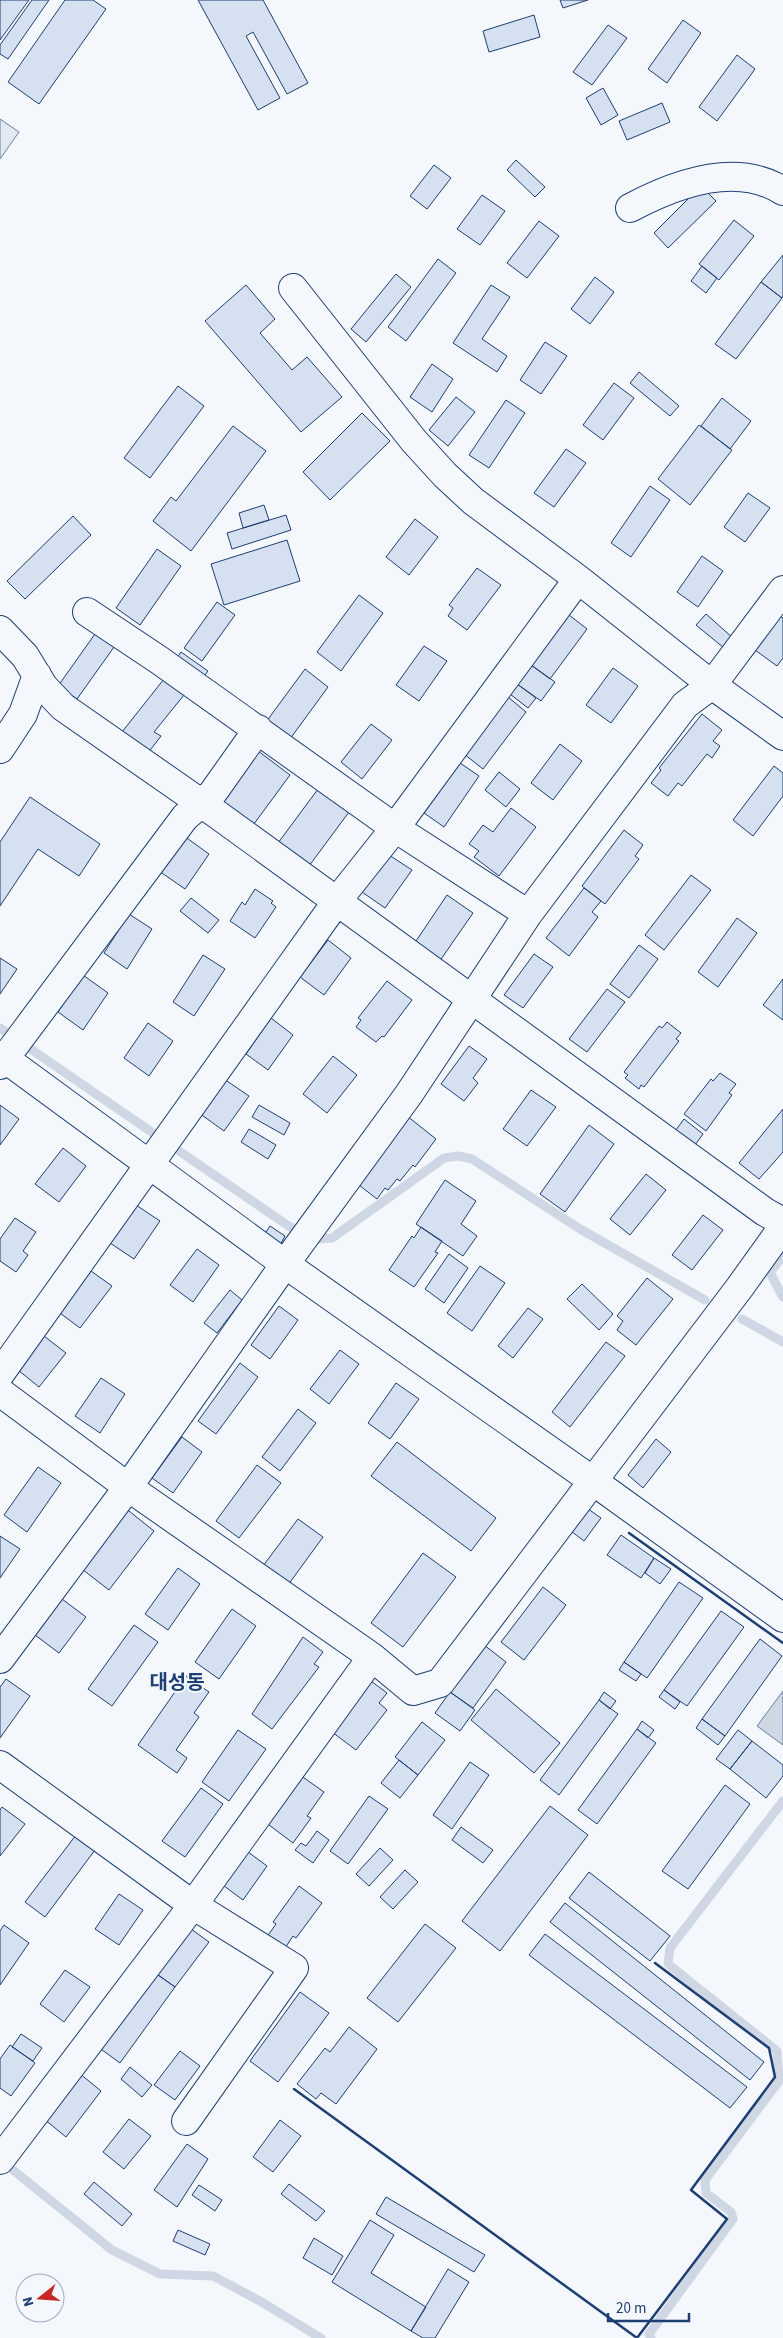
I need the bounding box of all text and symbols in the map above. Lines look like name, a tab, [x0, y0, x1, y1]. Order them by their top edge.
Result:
district label: 대성동	[149, 1669, 205, 1697]
north arrow	[15, 2273, 65, 2323]
scale bar	[608, 2290, 689, 2322]
text: N	[18, 2294, 39, 2309]
text: 20 m	[616, 2298, 646, 2319]

